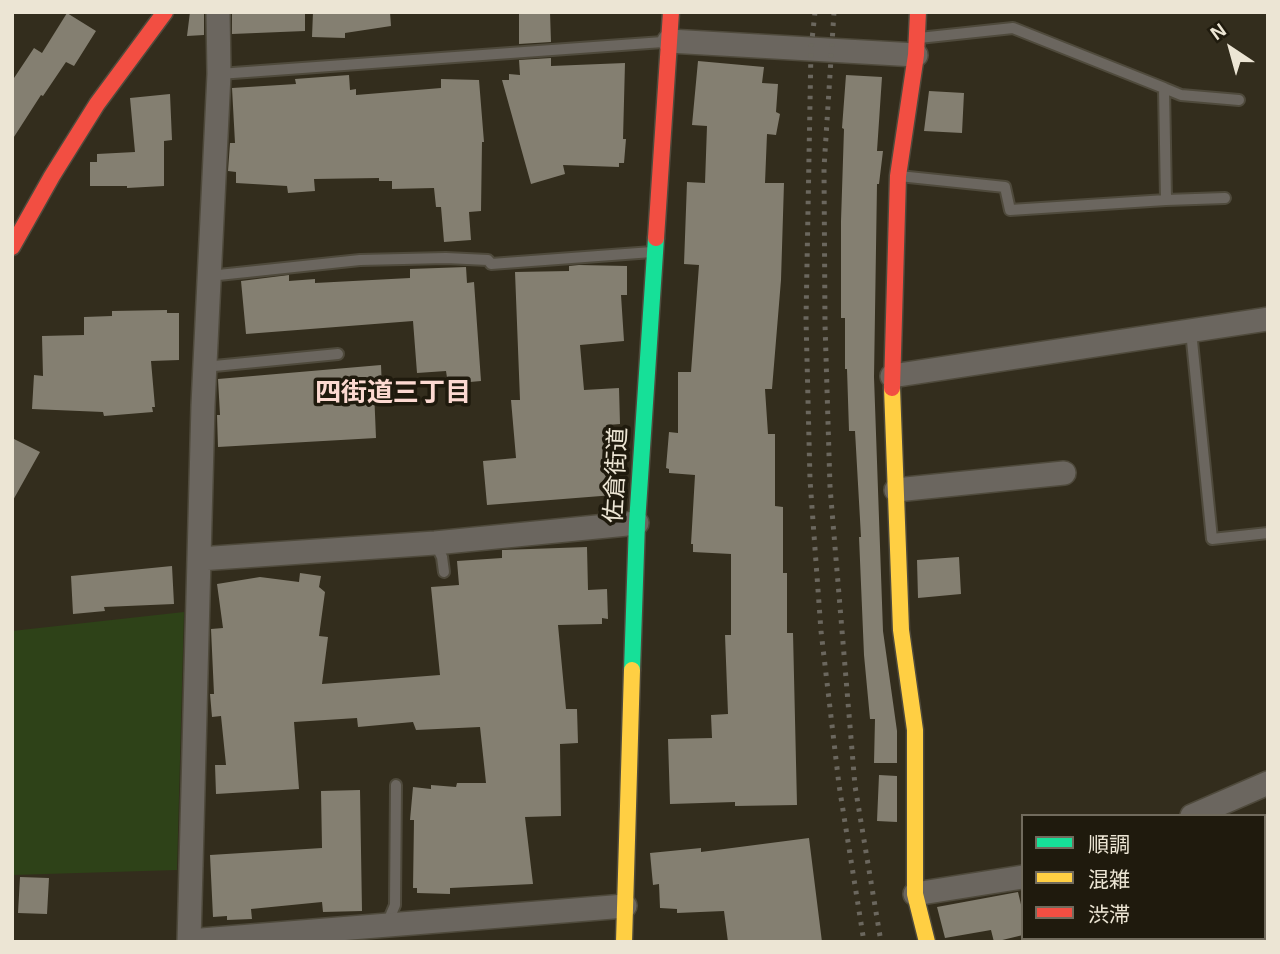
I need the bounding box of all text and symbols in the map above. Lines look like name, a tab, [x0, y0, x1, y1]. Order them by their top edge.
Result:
north arrow	[1196, 14, 1266, 84]
text: N	[1207, 19, 1230, 44]
district label: 四街道三丁目	[315, 378, 471, 410]
street label: 佐倉街道	[600, 426, 634, 524]
legend	[1021, 814, 1266, 940]
text: 順調	[1088, 833, 1130, 856]
text: 混雑	[1088, 868, 1130, 891]
text: 渋滞	[1088, 903, 1130, 926]

